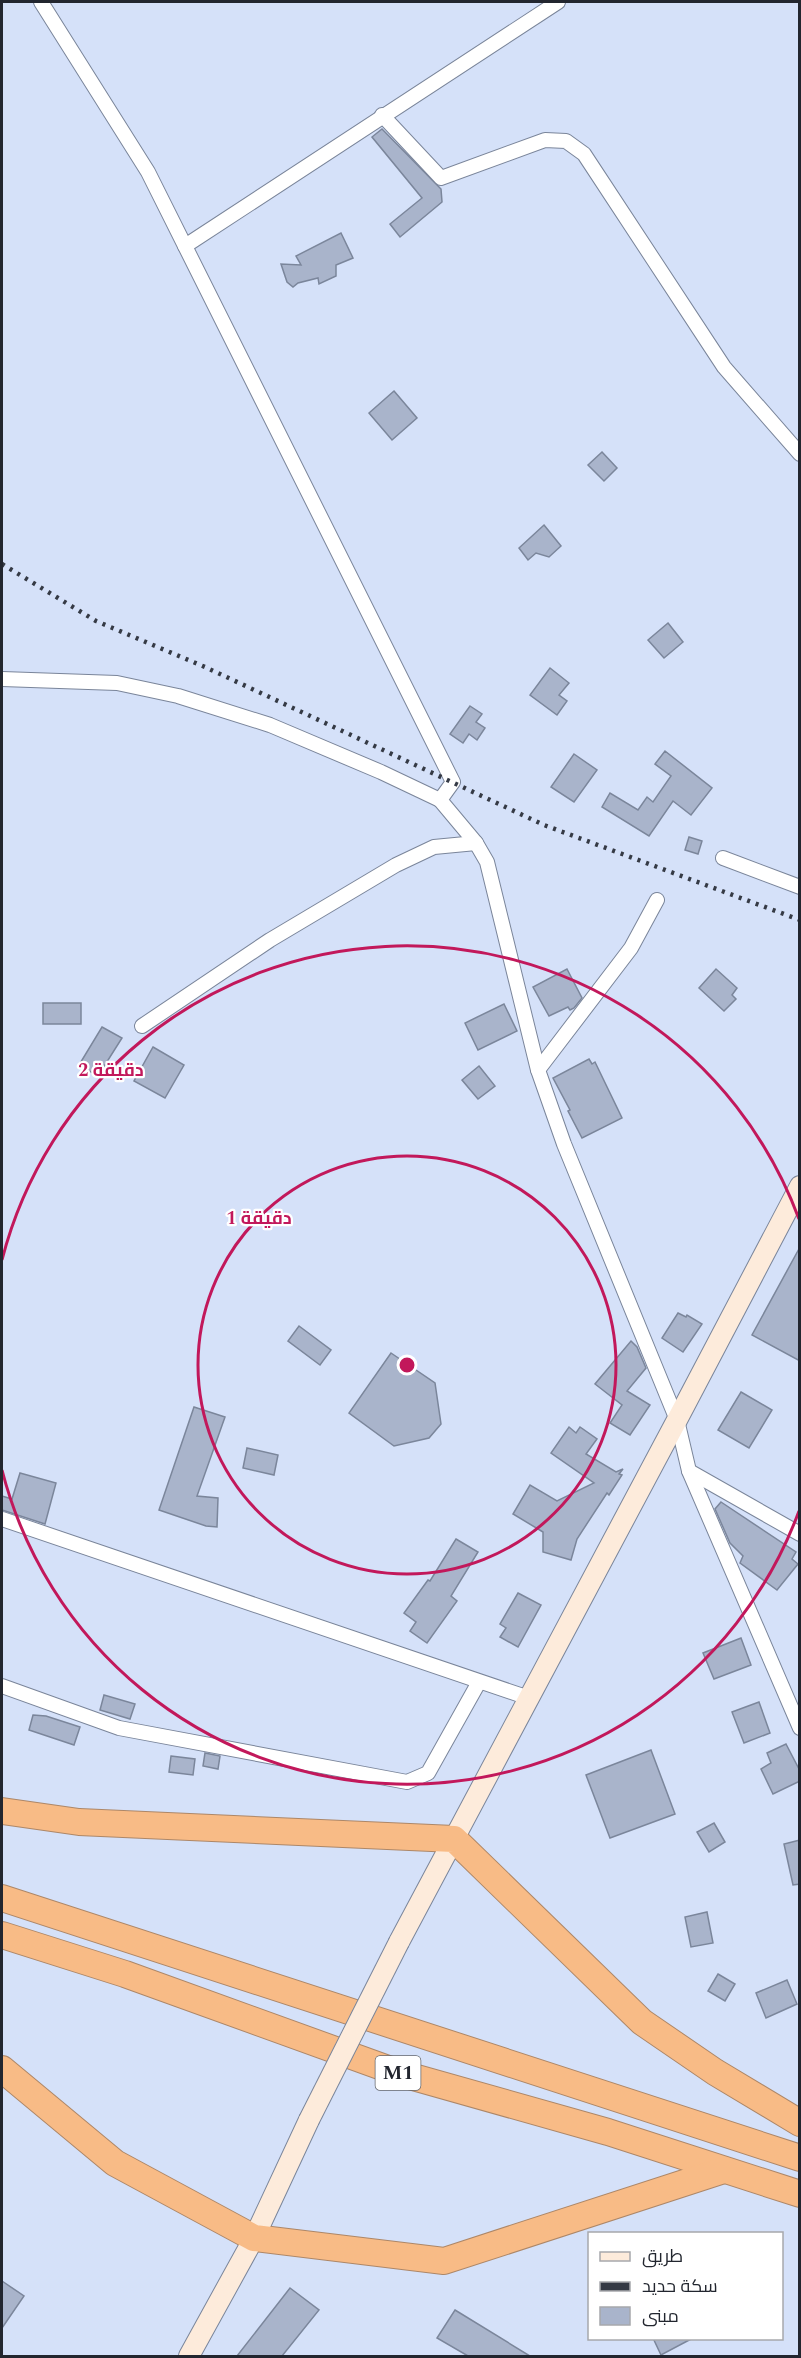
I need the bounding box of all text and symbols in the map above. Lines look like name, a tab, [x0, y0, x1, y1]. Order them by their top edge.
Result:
text: 2 دقيقة	[78, 1057, 144, 1084]
text: 1 دقيقة	[226, 1205, 292, 1232]
centre of rings	[397, 1355, 417, 1375]
road number: M1	[376, 2056, 420, 2090]
legend	[588, 2232, 783, 2340]
text: طريق	[642, 2243, 683, 2270]
text: سكة حديد	[642, 2273, 718, 2300]
text: مبنى	[642, 2303, 679, 2330]

